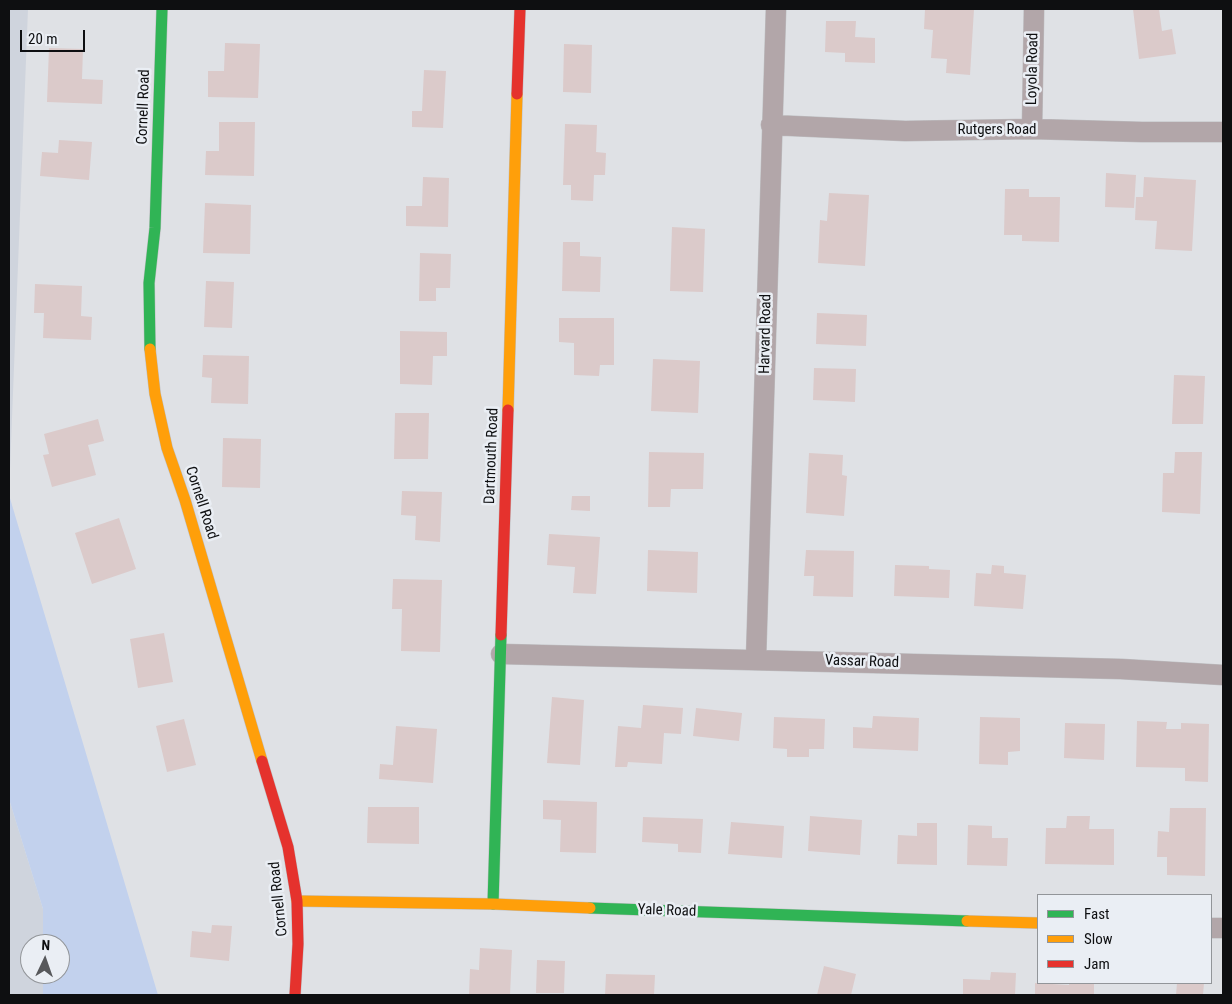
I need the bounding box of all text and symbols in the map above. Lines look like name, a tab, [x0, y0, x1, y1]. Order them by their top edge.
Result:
scale bar	[22, 20, 88, 52]
text: 20 m	[28, 30, 58, 48]
street label: Loyola Road	[1023, 33, 1043, 105]
street label: Cornell Road	[134, 69, 154, 145]
street label: Rutgers Road	[957, 121, 1037, 139]
street label: Harvard Road	[756, 294, 776, 374]
street label: Dartmouth Road	[481, 407, 503, 505]
street label: Cornell Road	[181, 464, 221, 542]
street label: Vassar Road	[825, 652, 899, 672]
street label: Cornell Road	[266, 861, 292, 937]
legend	[1037, 894, 1212, 984]
street label: Yale Road	[637, 901, 697, 921]
text: Fast	[1084, 905, 1109, 923]
text: Slow	[1084, 930, 1113, 948]
north arrow	[20, 934, 70, 984]
text: N	[41, 937, 50, 953]
text: Jam	[1084, 955, 1110, 973]

